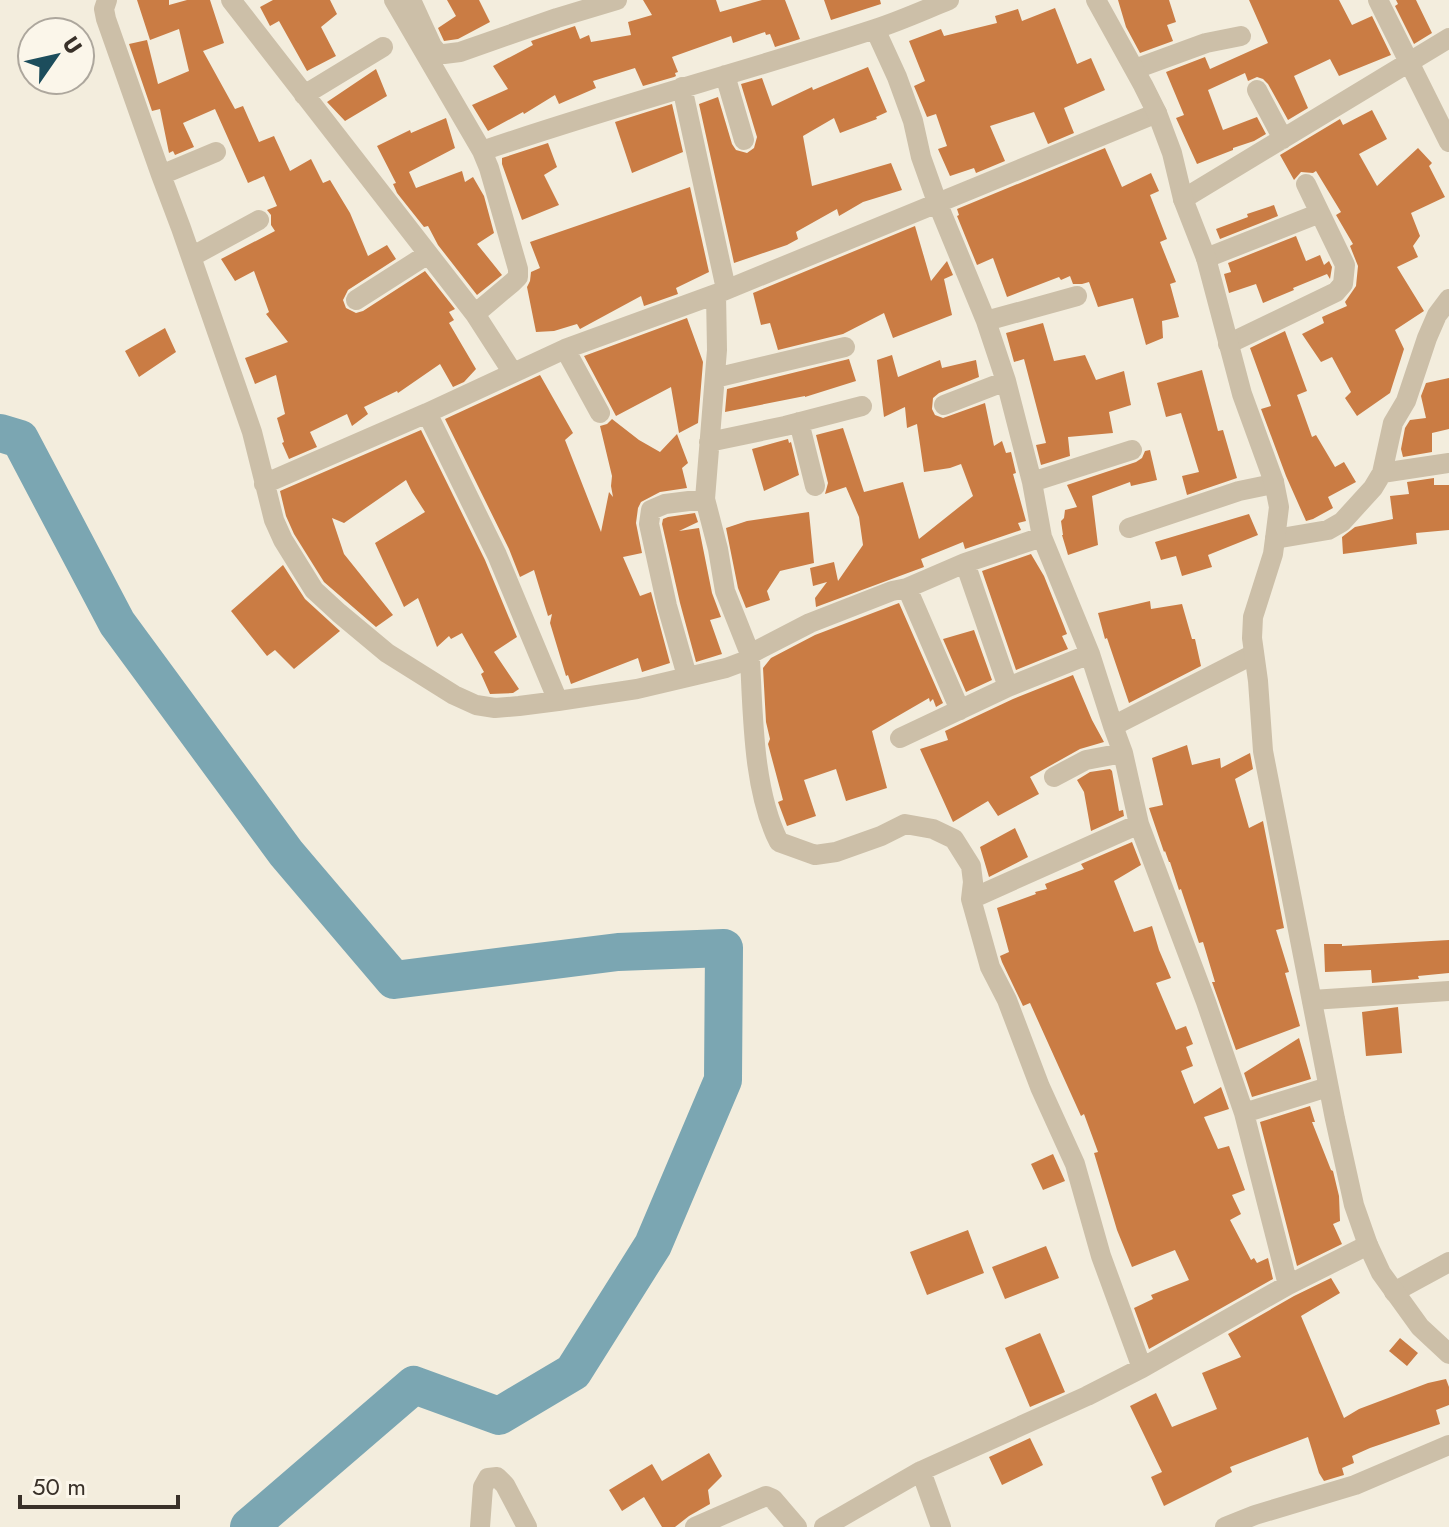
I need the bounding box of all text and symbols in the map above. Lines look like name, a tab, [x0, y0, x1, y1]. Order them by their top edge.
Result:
north arrow	[16, 16, 96, 96]
text: U	[55, 29, 90, 60]
scale bar	[20, 1459, 178, 1509]
text: 50 m	[32, 1469, 86, 1504]

